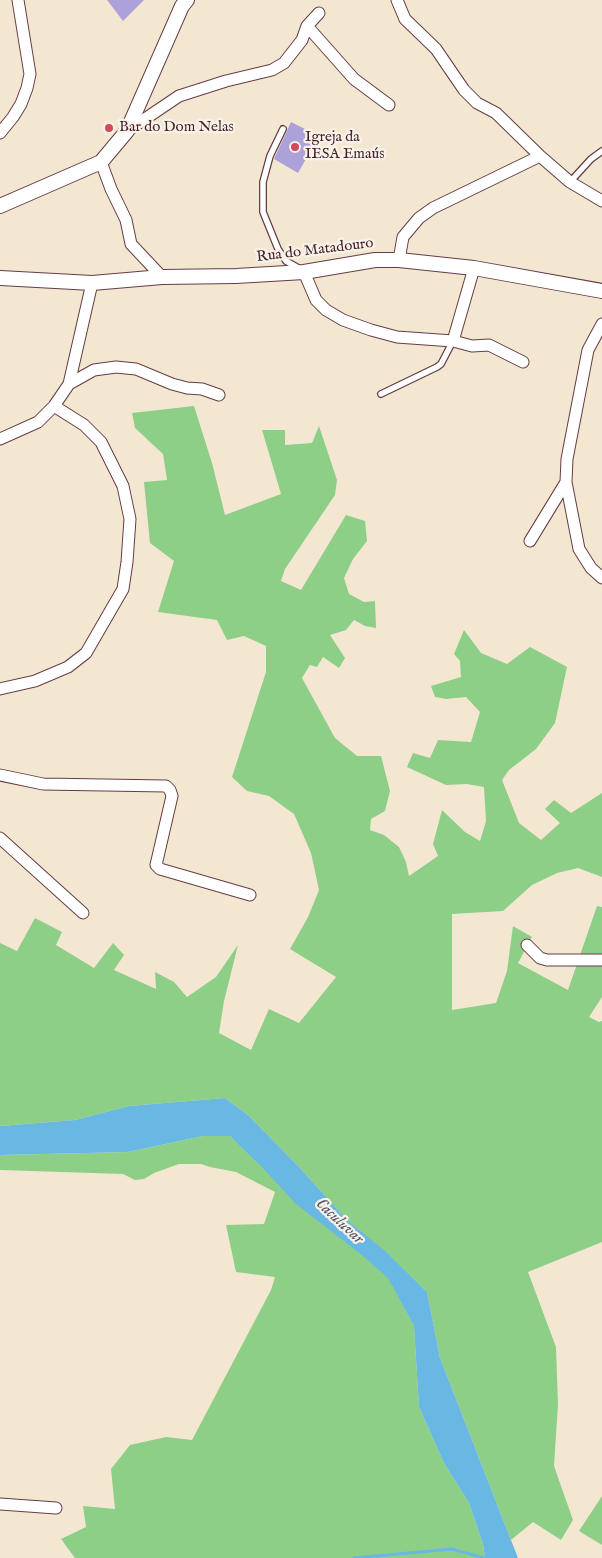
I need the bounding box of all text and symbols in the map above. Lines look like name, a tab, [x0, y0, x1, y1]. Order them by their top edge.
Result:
place label: Bar do Dom Nelas	[119, 119, 234, 137]
marker: Bar do Dom Nelas	[103, 122, 115, 134]
place label: Igreja da IESA Emaús	[305, 129, 384, 164]
marker: Igreja da IESA Emaús	[289, 141, 301, 153]
street label: Rua do Matadouro	[255, 235, 375, 267]
water label: Caculuvar	[311, 1195, 367, 1249]

